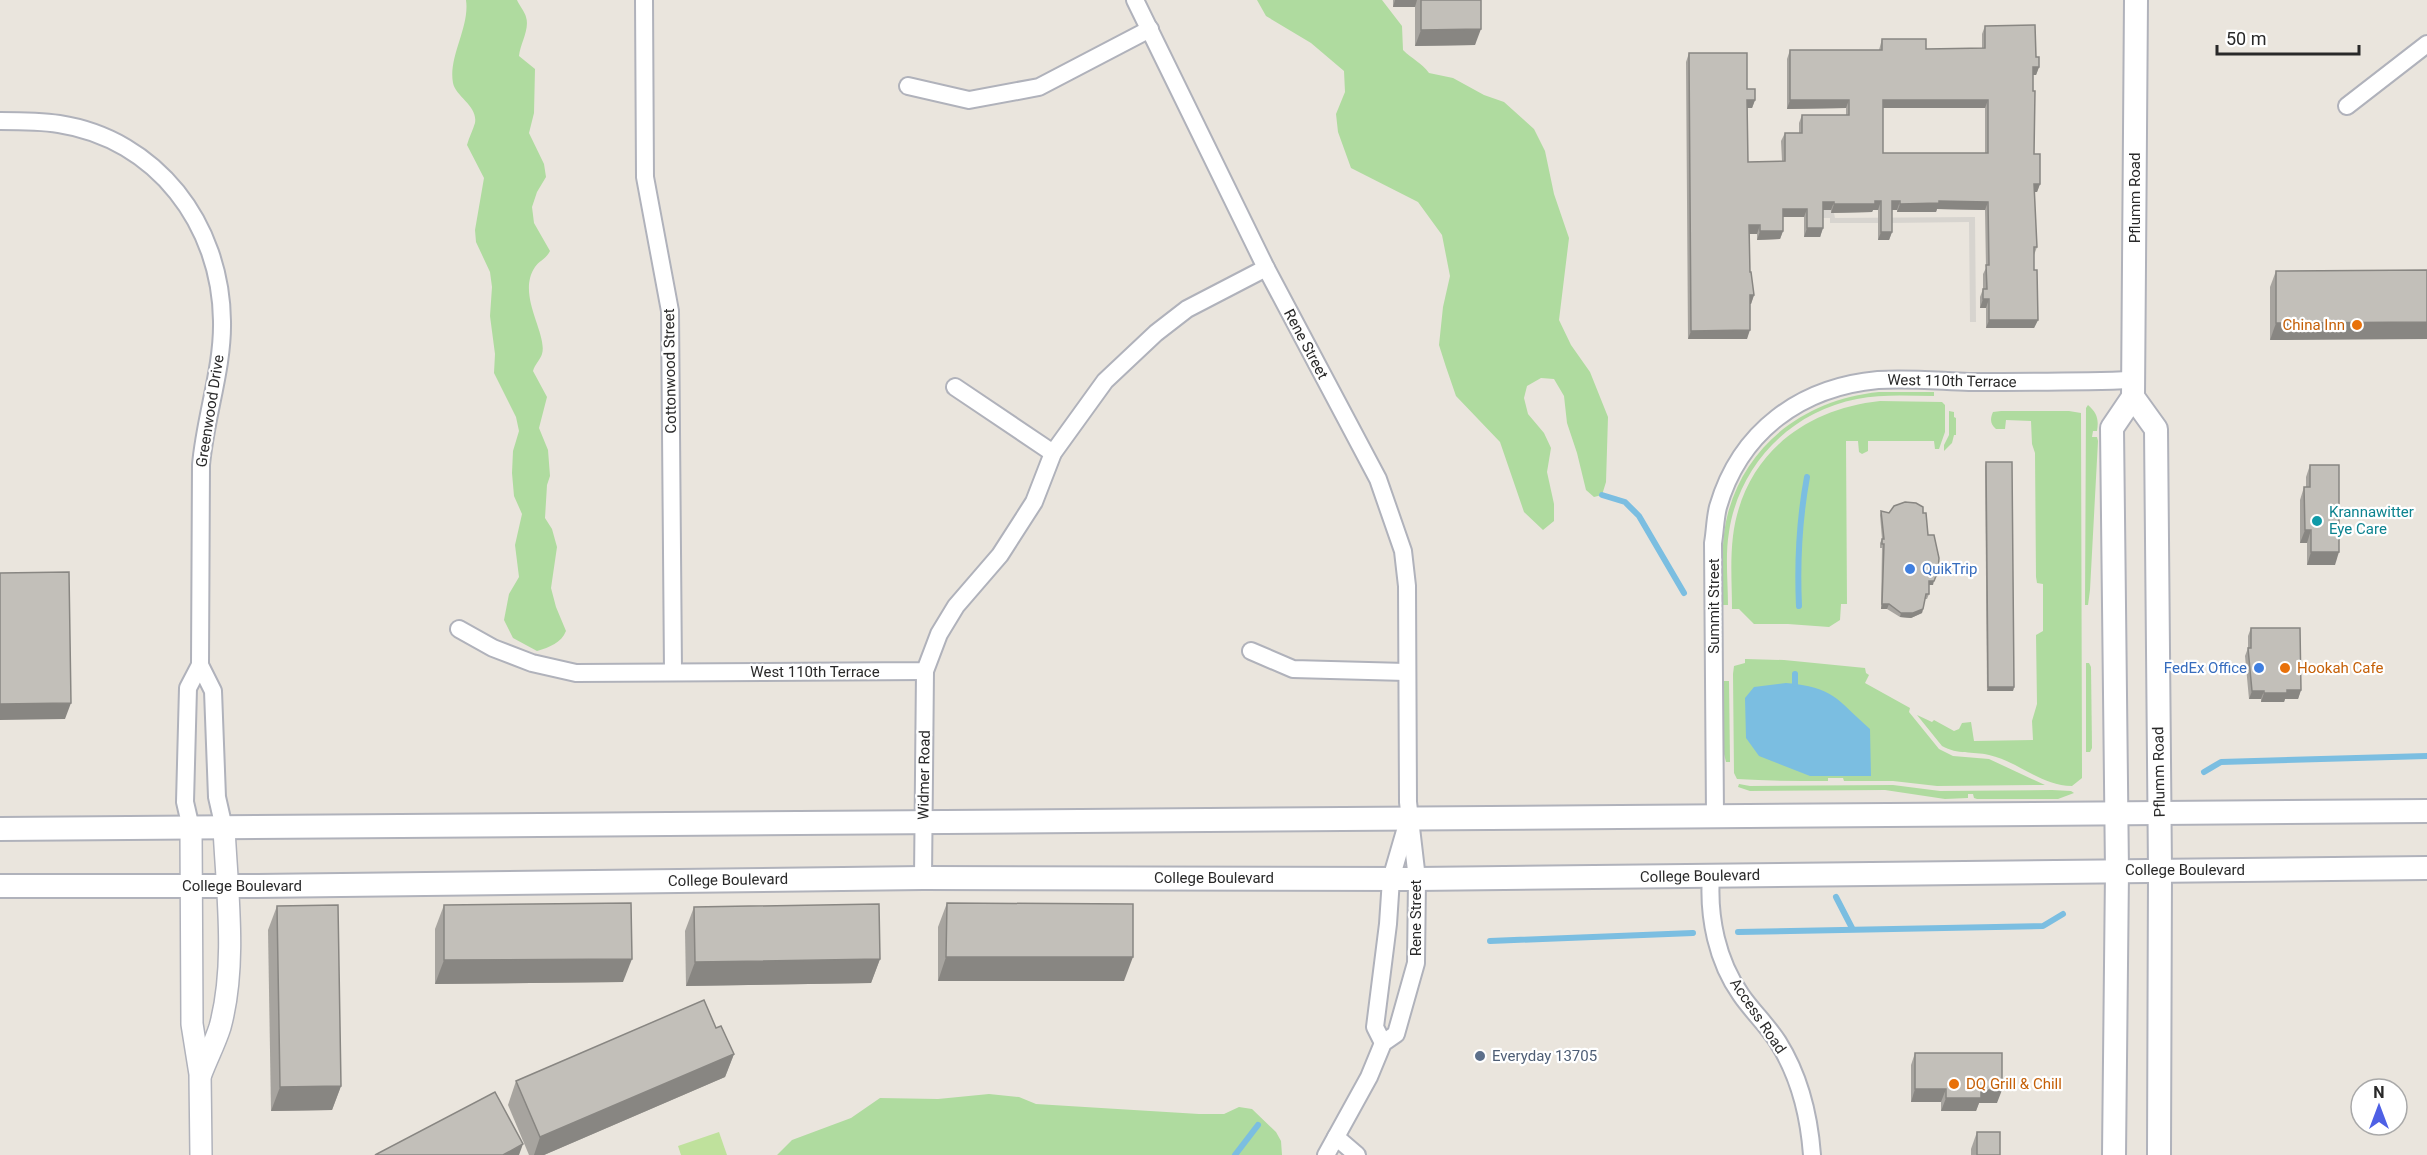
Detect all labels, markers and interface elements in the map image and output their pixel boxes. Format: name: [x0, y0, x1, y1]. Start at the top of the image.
scale bar: [2217, 18, 2360, 56]
text: 50 m: [2226, 28, 2266, 49]
street label: Pflumm Road: [2126, 153, 2144, 243]
street label: Rene Street: [1280, 306, 1332, 382]
street label: Cottonwood Street: [660, 308, 680, 434]
place label: China Inn: [2283, 316, 2345, 334]
marker: China Inn: [2350, 318, 2364, 332]
street label: Greenwood Drive: [192, 353, 228, 469]
street label: West 110th Terrace: [1887, 371, 2017, 391]
place label: Krannawitter Eye Care: [2329, 503, 2414, 538]
marker: Krannawitter Eye Care: [2310, 514, 2324, 528]
street label: Summit Street: [1705, 558, 1723, 654]
place label: QuikTrip: [1922, 560, 1977, 578]
marker: QuikTrip: [1903, 562, 1917, 576]
place label: FedEx Office: [2164, 659, 2247, 677]
place label: Hookah Cafe: [2297, 659, 2384, 677]
marker: FedEx Office: [2252, 661, 2266, 675]
marker: Hookah Cafe: [2278, 661, 2292, 675]
street label: West 110th Terrace: [750, 663, 880, 681]
street label: Pflumm Road: [2149, 726, 2169, 818]
street label: Widmer Road: [914, 730, 934, 820]
street label: College Boulevard: [2125, 861, 2245, 879]
street label: College Boulevard: [1640, 866, 1760, 886]
street label: College Boulevard: [1154, 869, 1274, 887]
street label: College Boulevard: [668, 870, 788, 890]
street label: College Boulevard: [182, 877, 302, 895]
street label: Rene Street: [1407, 880, 1425, 956]
street label: Access Road: [1726, 975, 1790, 1057]
place label: Everyday 13705: [1492, 1047, 1597, 1065]
marker: Everyday 13705: [1473, 1049, 1487, 1063]
place label: DQ Grill & Chill: [1966, 1075, 2062, 1093]
marker: DQ Grill & Chill: [1947, 1077, 1961, 1091]
north arrow: [2349, 1077, 2409, 1137]
text: N: [2373, 1083, 2385, 1102]

